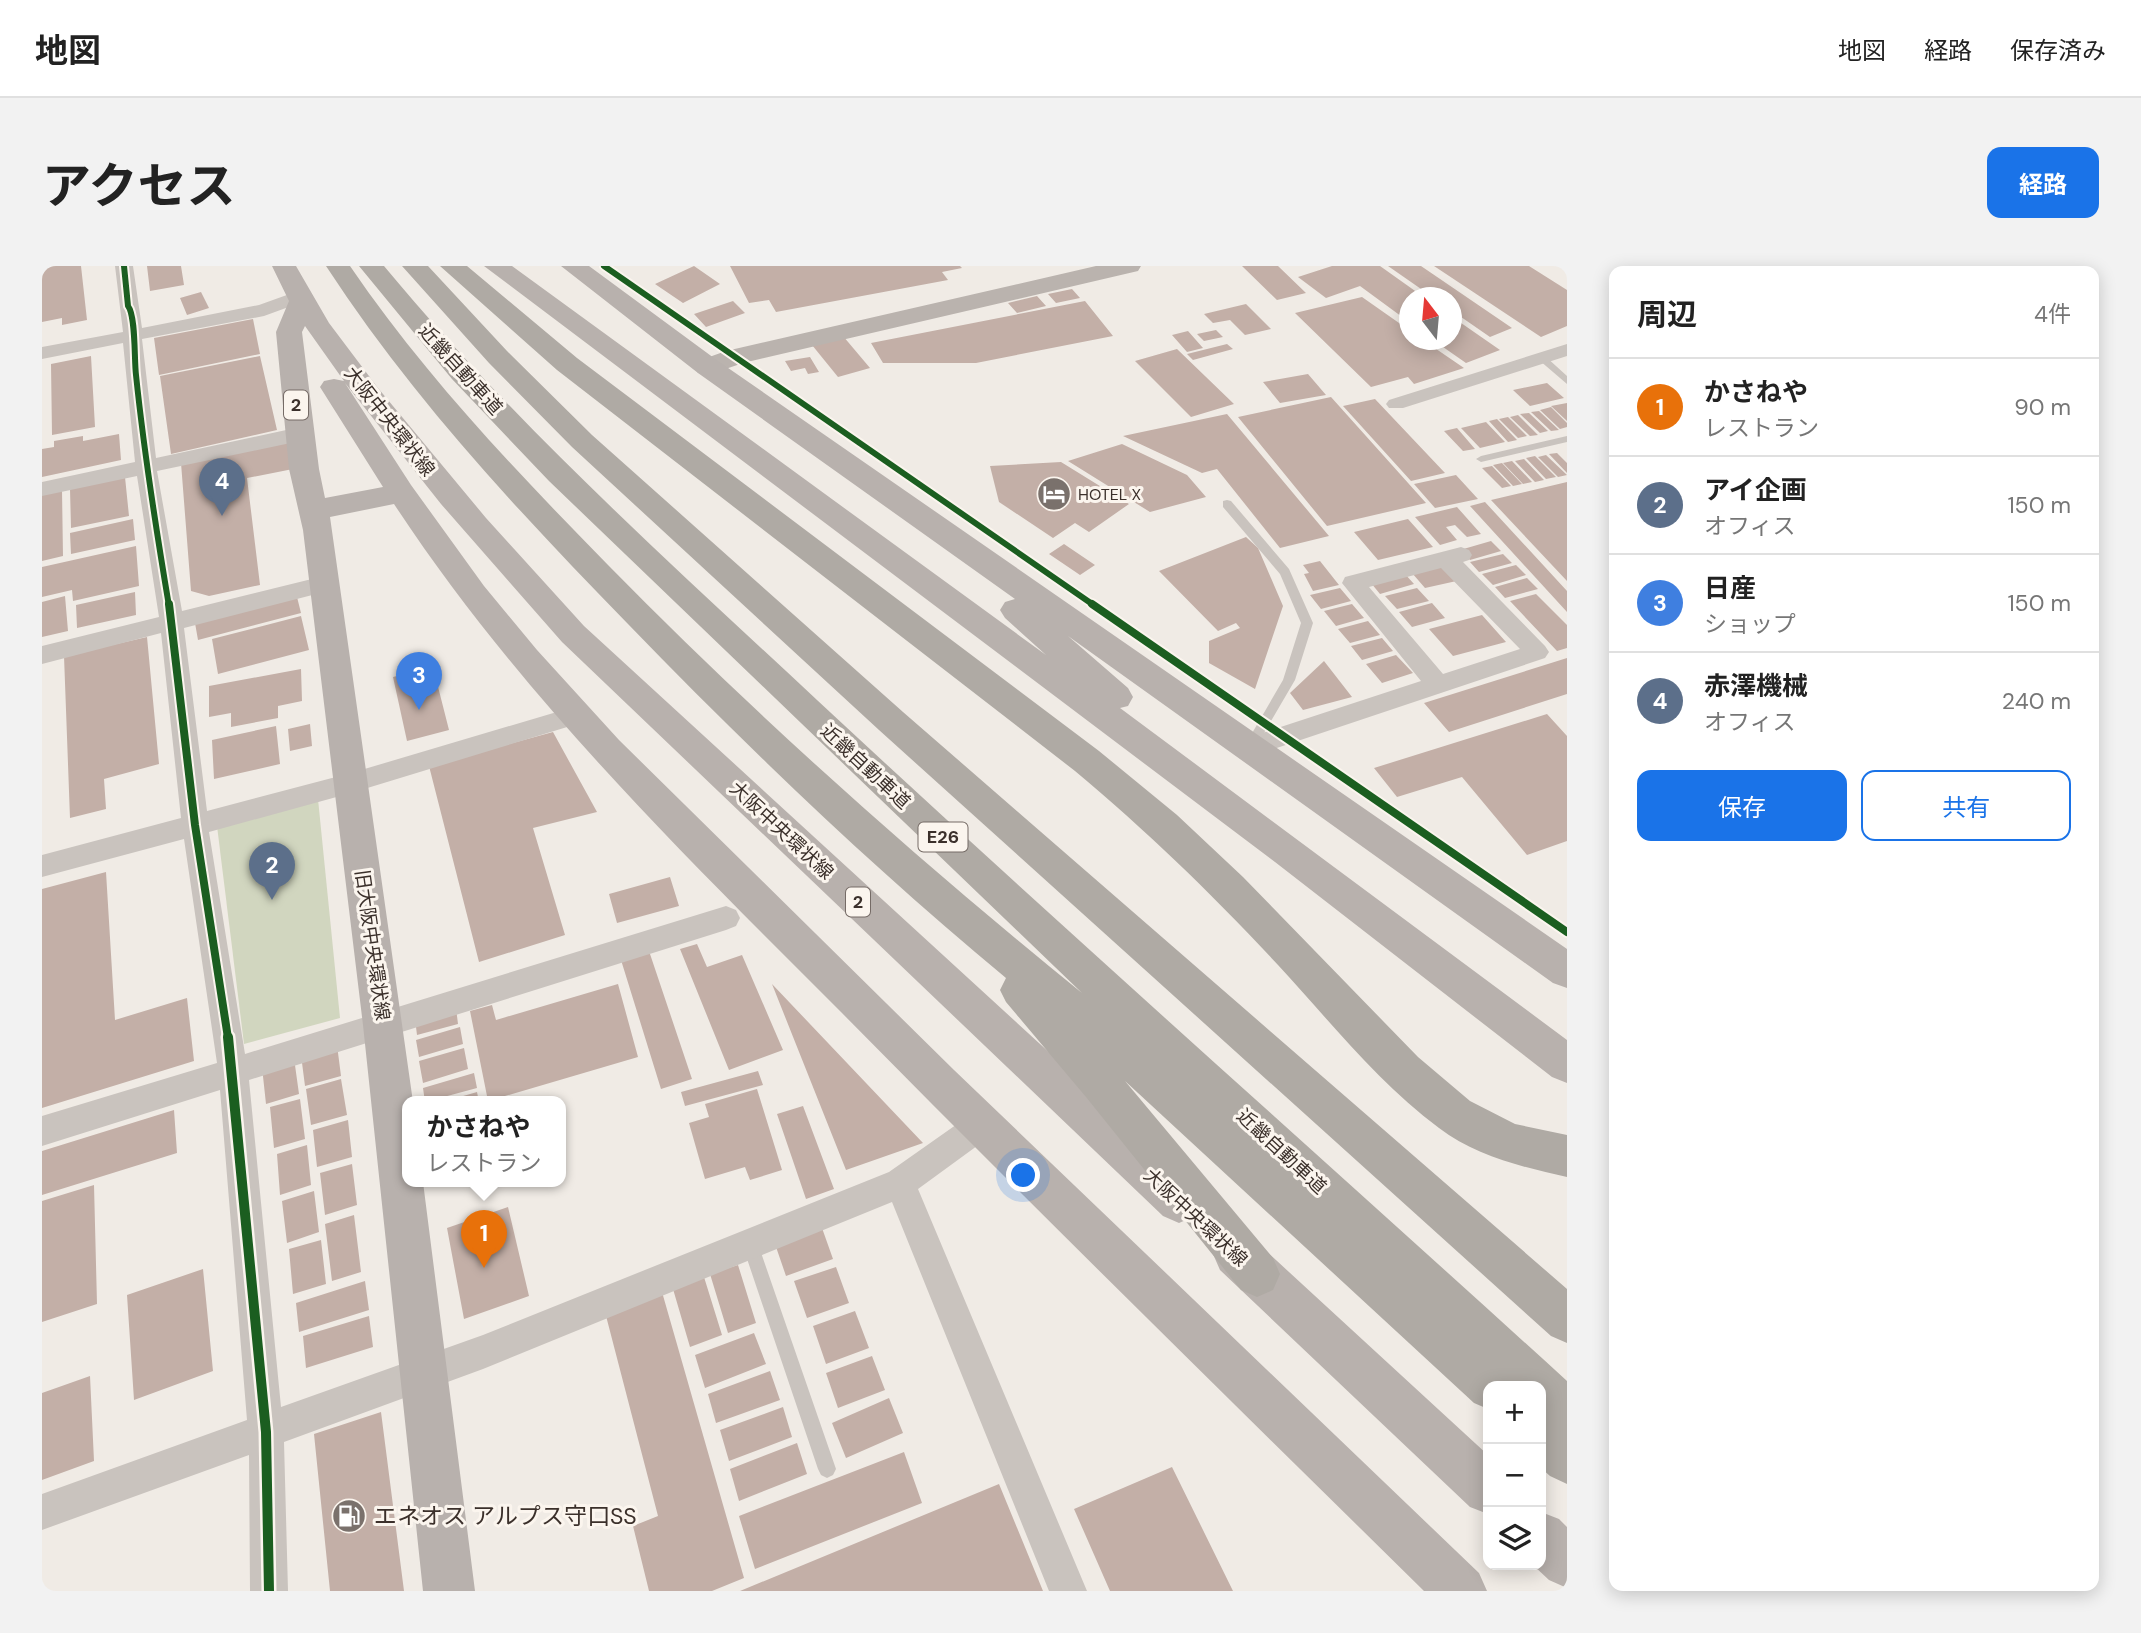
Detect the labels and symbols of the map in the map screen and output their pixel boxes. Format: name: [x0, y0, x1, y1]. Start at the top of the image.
north arrow: [1399, 287, 1462, 350]
street label: 近畿自動車道: [413, 319, 508, 420]
street label: 大阪中央環状線: [339, 361, 440, 481]
road number: 2: [284, 390, 308, 420]
pin: 4: [199, 458, 245, 516]
hotel icon: HOTEL X: [1035, 475, 1073, 513]
place label: HOTEL X: [1078, 484, 1141, 505]
pin: 3: [396, 652, 442, 710]
street label: 近畿自動車道: [815, 718, 916, 814]
street label: 大阪中央環状線: [724, 776, 839, 885]
road number: E26: [918, 822, 968, 852]
pin: 2: [249, 842, 295, 900]
street label: 旧大阪中央環状線: [350, 868, 395, 1022]
road number: 2: [846, 888, 870, 916]
street label: 近畿自動車道: [1231, 1103, 1332, 1199]
your location: [1006, 1158, 1040, 1192]
street label: 大阪中央環状線: [1138, 1163, 1253, 1272]
pin: 1: [461, 1210, 507, 1268]
fuel station icon: エネオス アルプス守口SS: [330, 1497, 368, 1535]
place label: エネオス アルプス守口SS: [374, 1501, 637, 1531]

